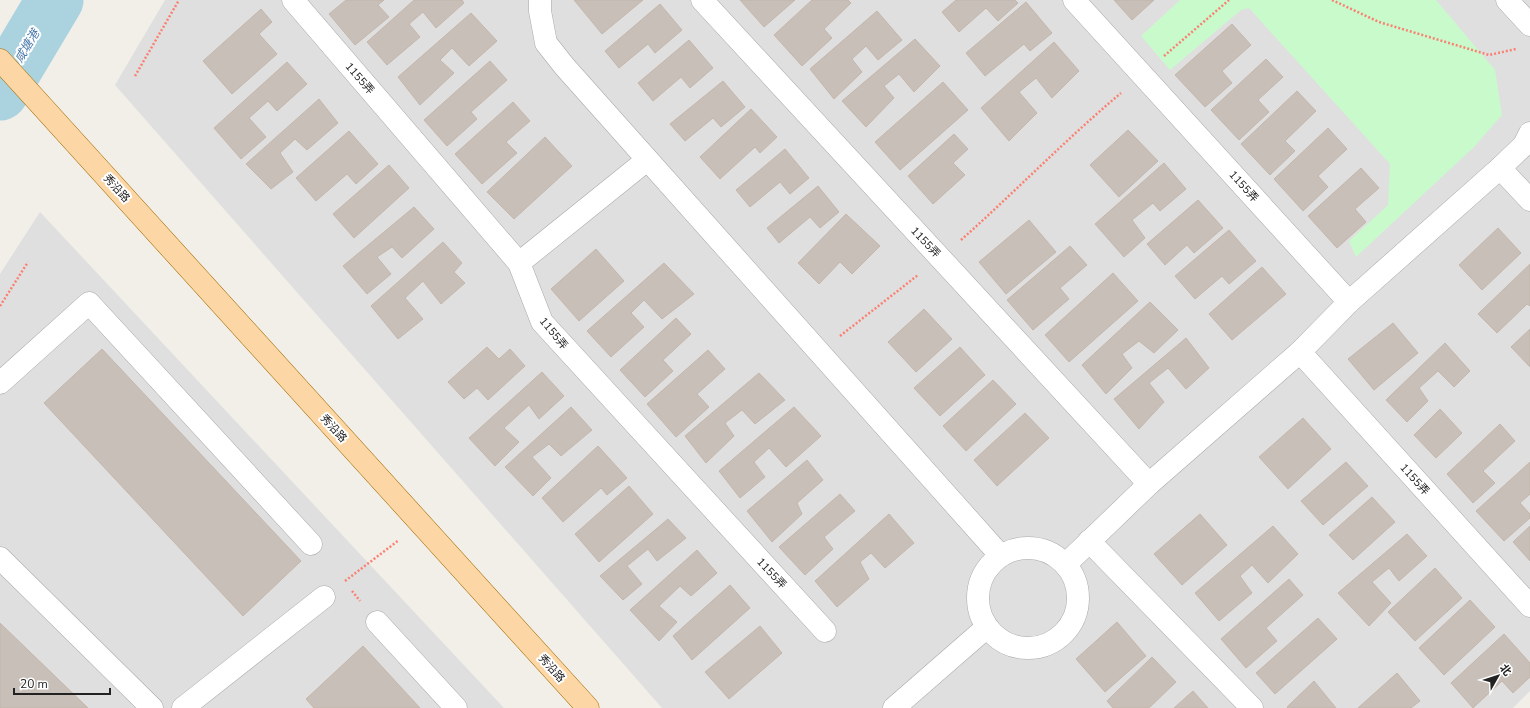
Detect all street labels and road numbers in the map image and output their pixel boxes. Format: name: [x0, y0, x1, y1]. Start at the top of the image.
street label: 1155弄: [342, 59, 378, 97]
street label: 1155弄: [1226, 167, 1262, 205]
street label: 秀沿路: [100, 171, 133, 206]
street label: 1155弄: [907, 224, 944, 261]
street label: 1155弄: [536, 314, 571, 353]
street label: 秀沿路: [317, 411, 350, 446]
street label: 1155弄: [1397, 460, 1433, 498]
street label: 1155弄: [753, 555, 790, 592]
street label: 秀沿路: [535, 651, 568, 686]

